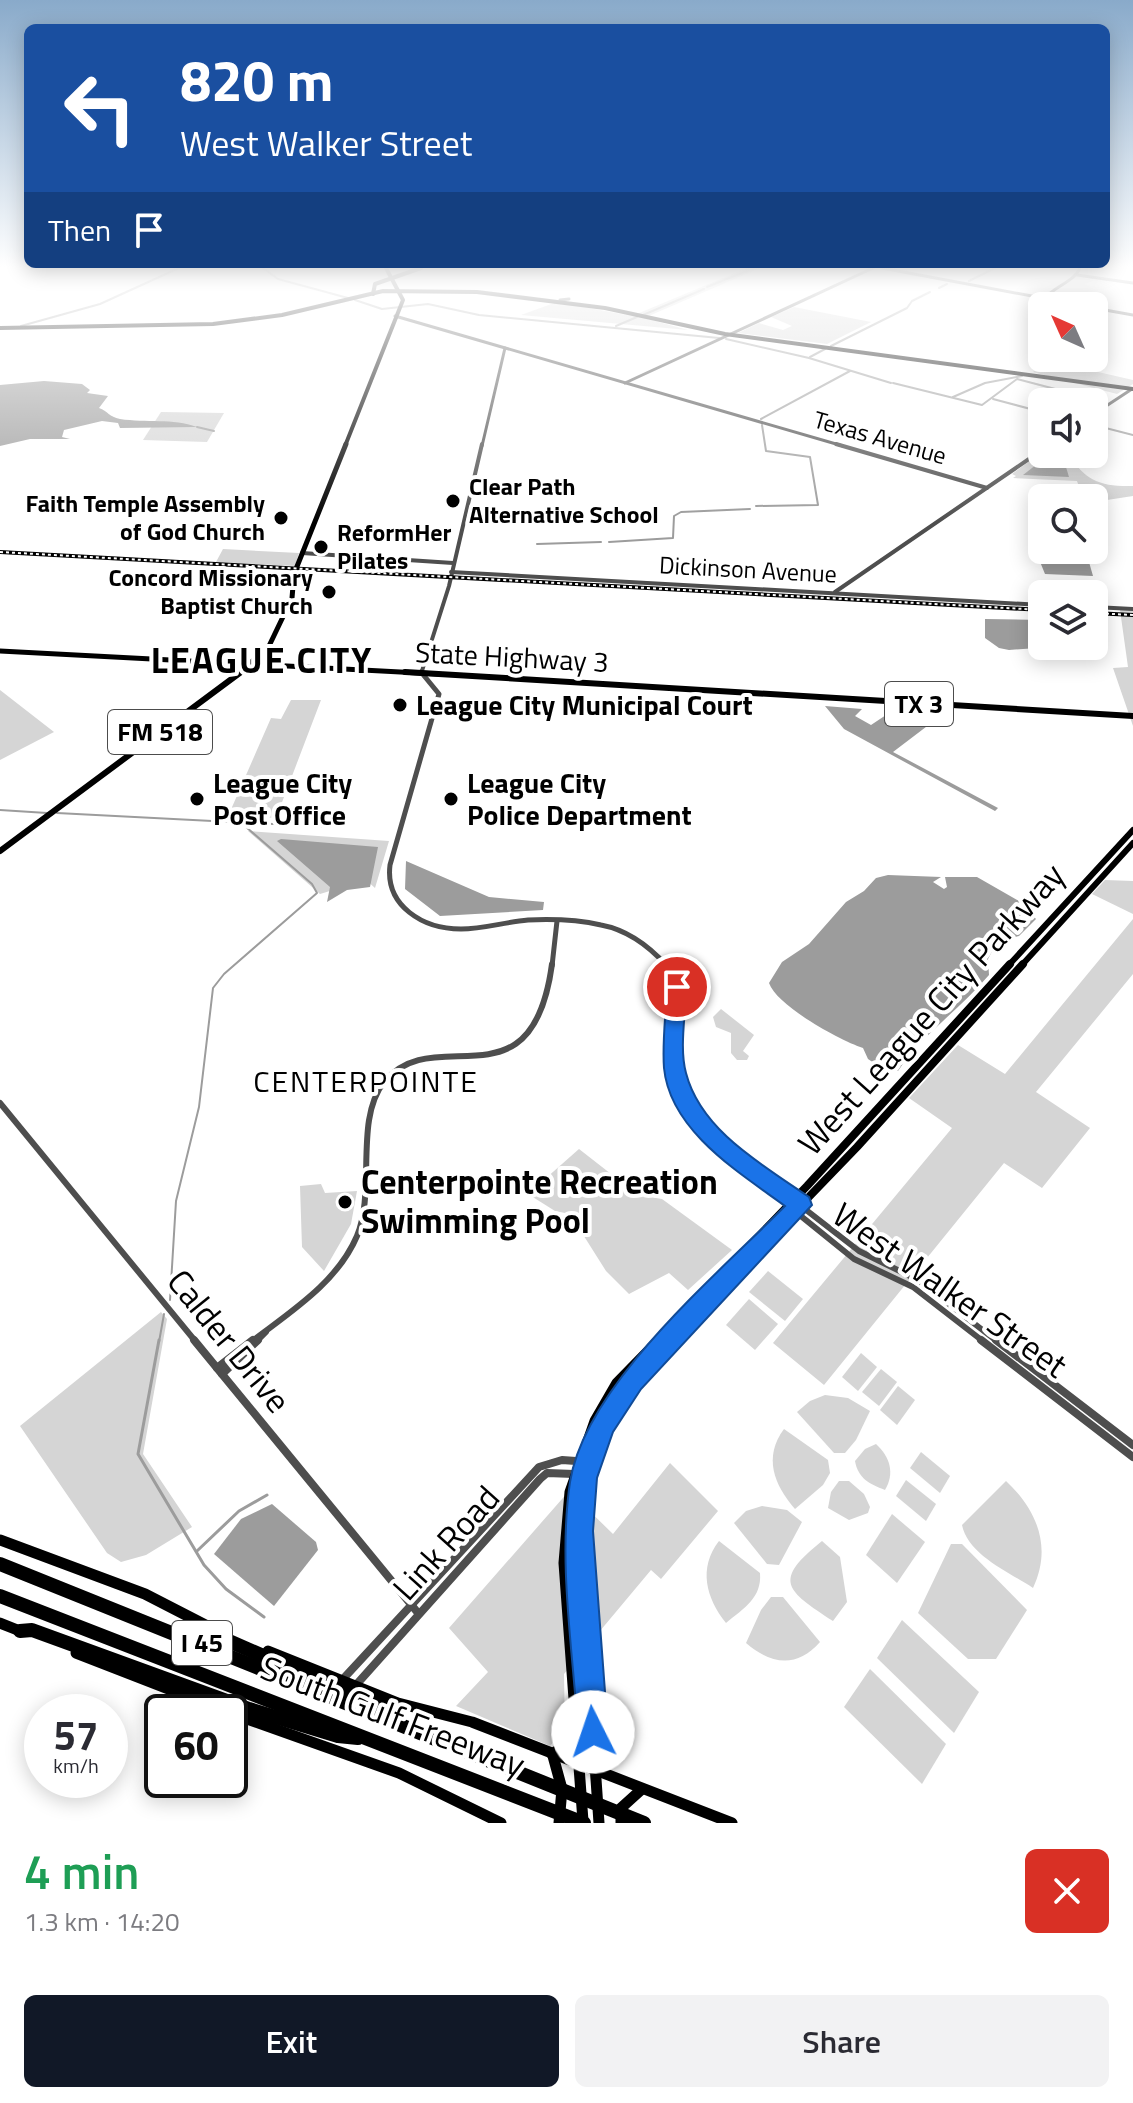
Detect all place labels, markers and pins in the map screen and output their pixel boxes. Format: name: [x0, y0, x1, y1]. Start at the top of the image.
place label: Clear Path Alternative School: [469, 468, 659, 532]
place label: Faith Temple Assembly of God Church: [26, 485, 265, 549]
marker: Clear Path Alternative School: [444, 492, 462, 510]
marker: Faith Temple Assembly of God Church: [272, 509, 290, 527]
place label: ReformHer Pilates: [337, 514, 452, 578]
marker: ReformHer Pilates: [312, 538, 330, 556]
place label: Concord Missionary Baptist Church: [108, 559, 313, 623]
marker: Concord Missionary Baptist Church: [320, 583, 338, 601]
place label: League City Municipal Court: [416, 683, 753, 726]
marker: League City Municipal Court: [391, 696, 409, 714]
place label: League City Post Office: [213, 761, 352, 836]
place label: League City Police Department: [467, 761, 692, 836]
marker: League City Post Office: [188, 790, 206, 808]
marker: League City Police Department: [442, 790, 460, 808]
pin: [643, 953, 711, 1021]
place label: Centerpointe Recreation Swimming Pool: [361, 1155, 718, 1246]
marker: Centerpointe Recreation Swimming Pool: [336, 1193, 354, 1211]

